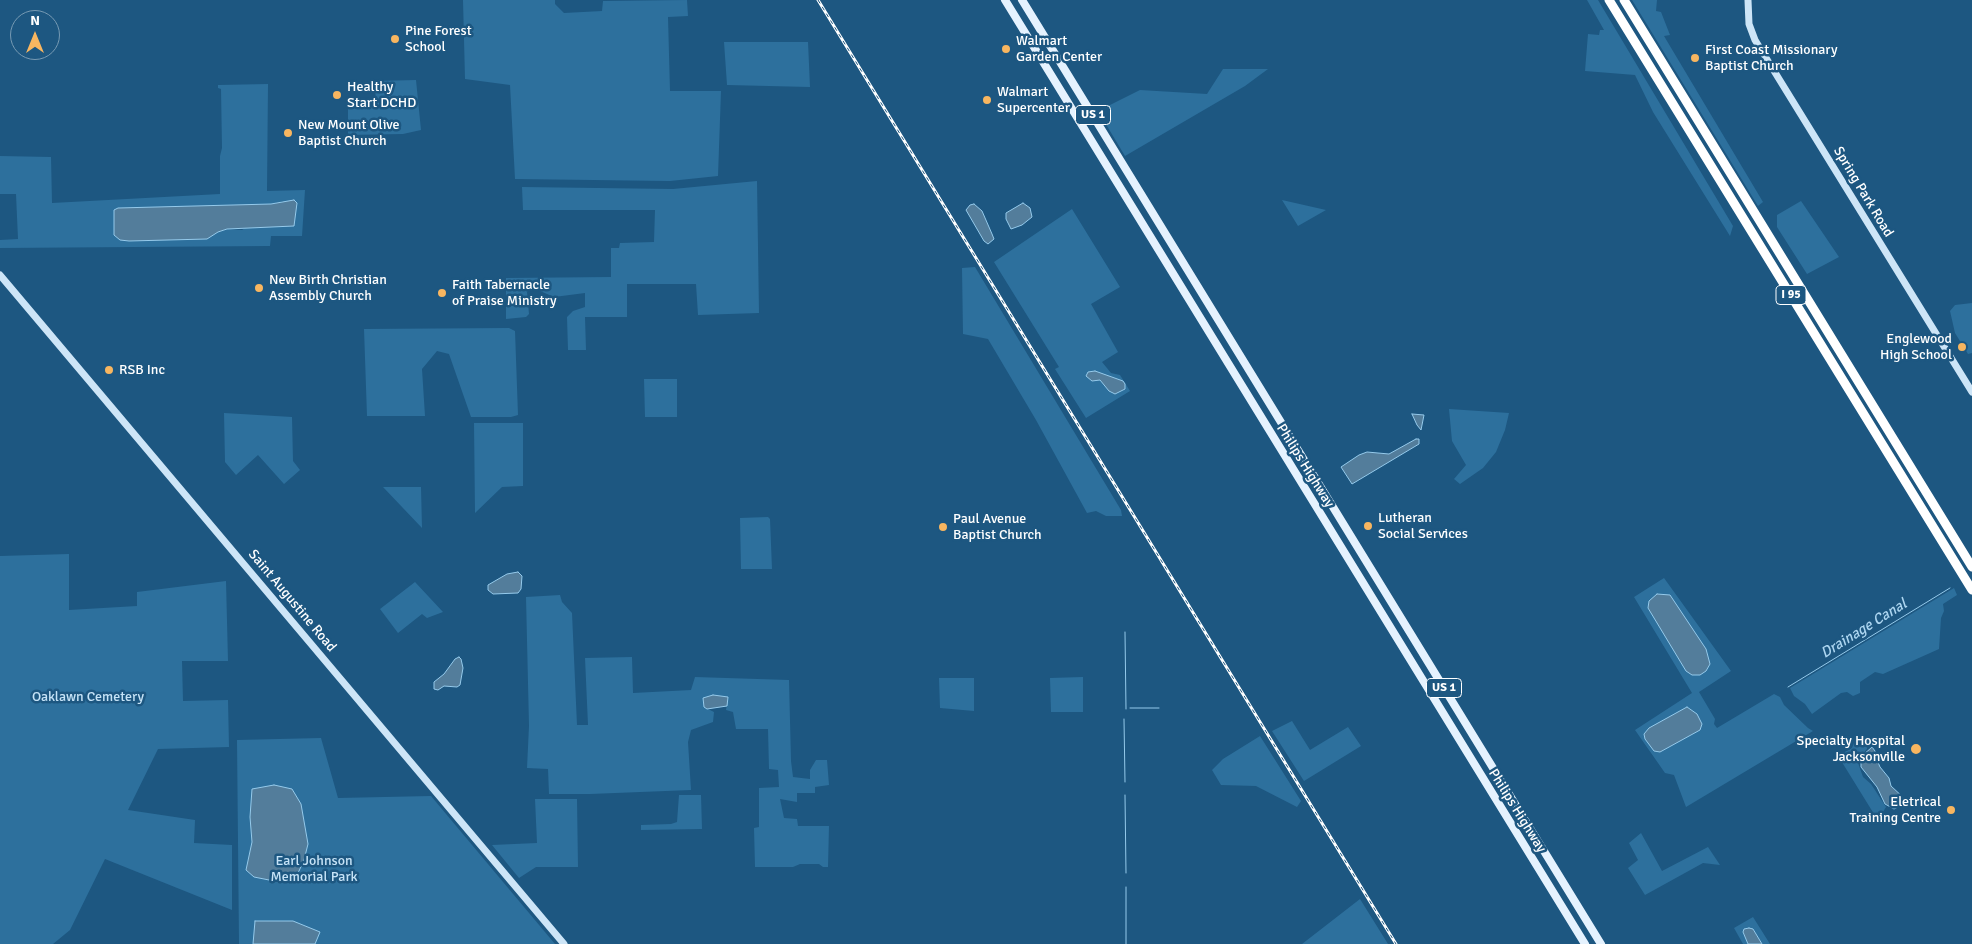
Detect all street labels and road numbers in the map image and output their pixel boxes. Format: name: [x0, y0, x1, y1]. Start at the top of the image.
road number: US 1: [1076, 106, 1110, 124]
street label: Spring Park Road: [1829, 144, 1897, 240]
road number: I 95: [1776, 286, 1806, 304]
street label: Philips Highway: [1273, 421, 1337, 511]
street label: Saint Augustine Road: [244, 547, 340, 655]
road number: US 1: [1426, 678, 1462, 698]
street label: Philips Highway: [1485, 766, 1549, 856]

